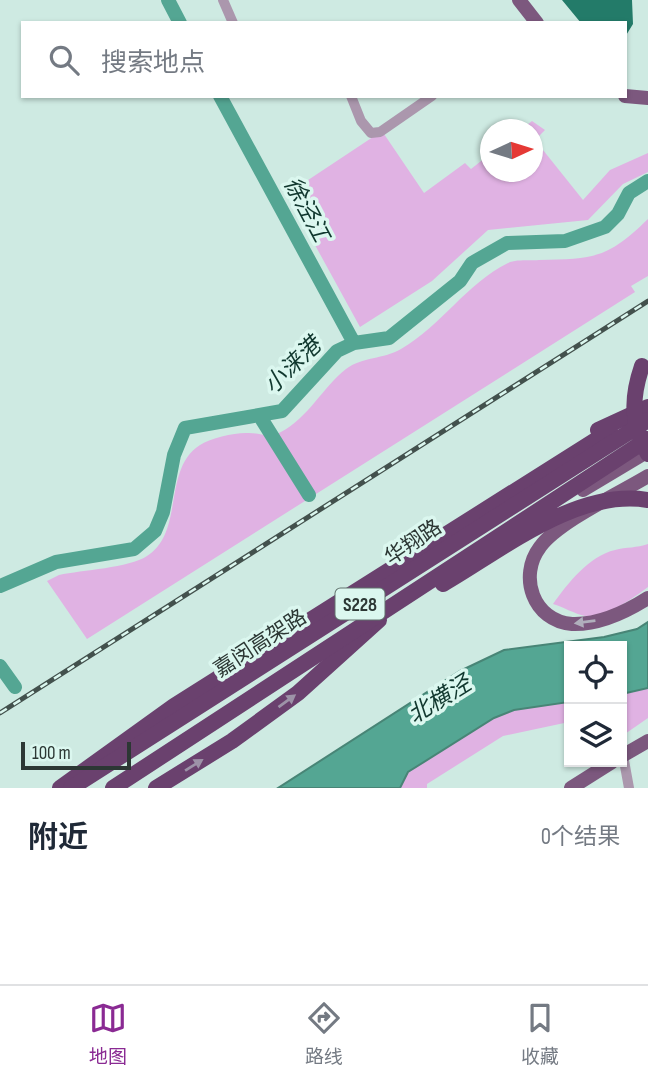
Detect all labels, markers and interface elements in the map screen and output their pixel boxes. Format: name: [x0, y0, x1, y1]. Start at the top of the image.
search box: [21, 21, 627, 98]
icon: search: [45, 41, 83, 79]
text: 搜索地点: [101, 48, 205, 79]
north arrow: [480, 119, 543, 182]
water label: 徐泾江: [278, 172, 336, 249]
water label: 小涞港: [258, 330, 329, 400]
street label: 华翔路: [380, 514, 446, 570]
road number: S228: [336, 589, 384, 620]
street label: 嘉闵高架路: [209, 604, 311, 682]
one-way arrow: [574, 617, 596, 628]
map controls: [564, 641, 627, 767]
button: locate: [564, 641, 627, 704]
water label: 北横泾: [403, 669, 478, 730]
one-way arrow: [278, 694, 296, 708]
button: layers: [564, 704, 627, 767]
scale bar: [21, 739, 131, 771]
text: 100 m: [32, 742, 71, 765]
one-way arrow: [184, 758, 204, 771]
text: 附近: [28, 820, 88, 856]
text: 0个结果: [541, 823, 620, 851]
tab: 地图: [89, 999, 127, 1069]
tab: 路线: [305, 999, 343, 1069]
tab: 收藏: [521, 999, 559, 1069]

